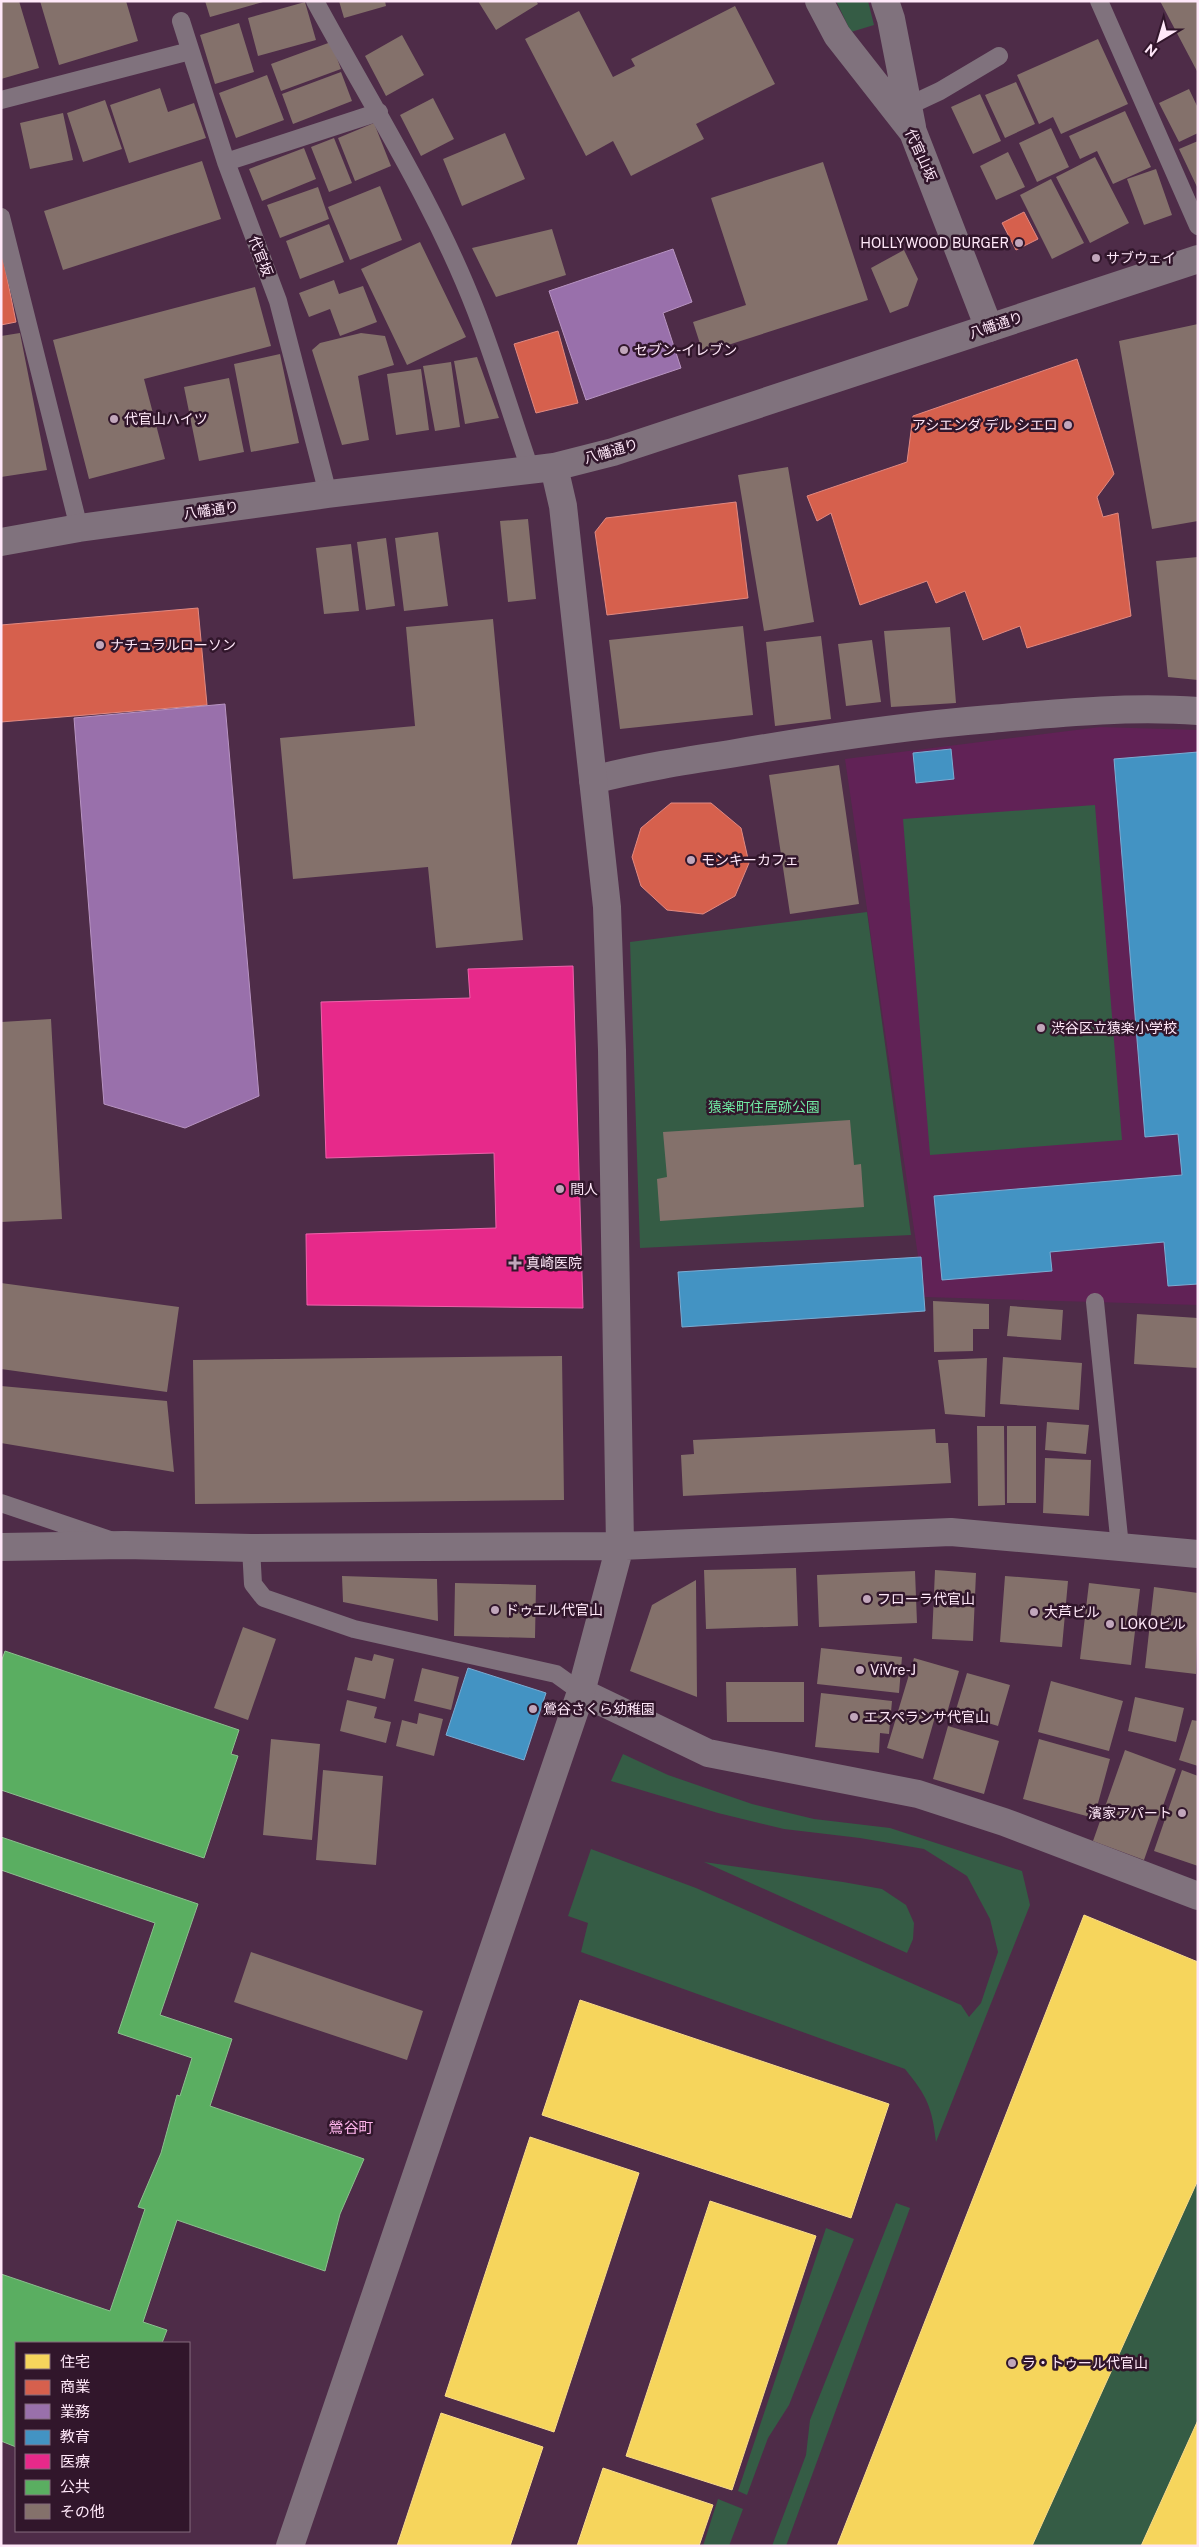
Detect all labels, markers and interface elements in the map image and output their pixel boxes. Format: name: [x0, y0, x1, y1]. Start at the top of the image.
north arrow: [1134, 15, 1184, 65]
text: N: [1142, 41, 1160, 60]
street label: 代官山坂: [902, 126, 940, 184]
street label: 代官坂: [246, 234, 276, 278]
place label: HOLLYWOOD BURGER: [860, 235, 1009, 251]
marker: HOLLYWOOD BURGER: [1013, 237, 1025, 249]
place label: サブウェイ: [1106, 250, 1176, 266]
marker: サブウェイ: [1090, 252, 1102, 264]
street label: 八幡通り: [967, 309, 1025, 341]
place label: セブン-イレブン: [634, 342, 737, 358]
marker: セブン-イレブン: [618, 344, 630, 356]
place label: 代官山ハイツ: [124, 411, 208, 427]
marker: 代官山ハイツ: [108, 413, 120, 425]
place label: アシエンダ デル シエロ: [912, 417, 1058, 433]
marker: アシエンダ デル シエロ: [1062, 419, 1074, 431]
street label: 八幡通り: [582, 436, 640, 466]
street label: 八幡通り: [182, 498, 240, 522]
place label: ナチュラルローソン: [110, 637, 236, 653]
marker: ナチュラルローソン: [94, 639, 106, 651]
place label: モンキーカフェ: [701, 852, 799, 868]
marker: モンキーカフェ: [685, 854, 697, 866]
place label: 渋谷区立猿楽小学校: [1051, 1020, 1177, 1036]
marker: 渋谷区立猿楽小学校: [1035, 1022, 1047, 1034]
park label: 猿楽町住居跡公園: [708, 1099, 820, 1115]
place label: 間人: [570, 1181, 598, 1197]
marker: 間人: [554, 1183, 566, 1195]
place label: 真崎医院: [526, 1255, 582, 1271]
marker: 真崎医院: [508, 1256, 522, 1270]
place label: フローラ代官山: [877, 1591, 975, 1607]
marker: フローラ代官山: [861, 1593, 873, 1605]
place label: ドゥエル代官山: [505, 1602, 603, 1618]
marker: ドゥエル代官山: [489, 1604, 501, 1616]
place label: 大芦ビル: [1044, 1604, 1100, 1620]
marker: 大芦ビル: [1028, 1606, 1040, 1618]
place label: LOKOビル: [1120, 1616, 1186, 1632]
marker: LOKOビル: [1104, 1618, 1116, 1630]
place label: ViVre-J: [870, 1662, 916, 1678]
marker: ViVre-J: [854, 1664, 866, 1676]
place label: 鶯谷さくら幼稚園: [543, 1701, 655, 1717]
marker: 鶯谷さくら幼稚園: [527, 1703, 539, 1715]
place label: エスペランサ代官山: [864, 1709, 989, 1725]
marker: エスペランサ代官山: [848, 1711, 860, 1723]
place label: 濱家アパート: [1088, 1805, 1172, 1821]
marker: 濱家アパート: [1176, 1807, 1188, 1819]
district label: 鶯谷町: [328, 2119, 374, 2136]
legend: [15, 2342, 190, 2532]
text: 住宅: [60, 2353, 90, 2370]
place label: ラ・トゥール代官山: [1022, 2355, 1148, 2371]
marker: ラ・トゥール代官山: [1006, 2357, 1018, 2369]
text: 商業: [60, 2378, 90, 2395]
text: 業務: [60, 2403, 90, 2420]
text: 教育: [60, 2428, 90, 2445]
text: 医療: [60, 2453, 90, 2470]
text: 公共: [60, 2478, 90, 2495]
text: その他: [60, 2503, 105, 2520]

